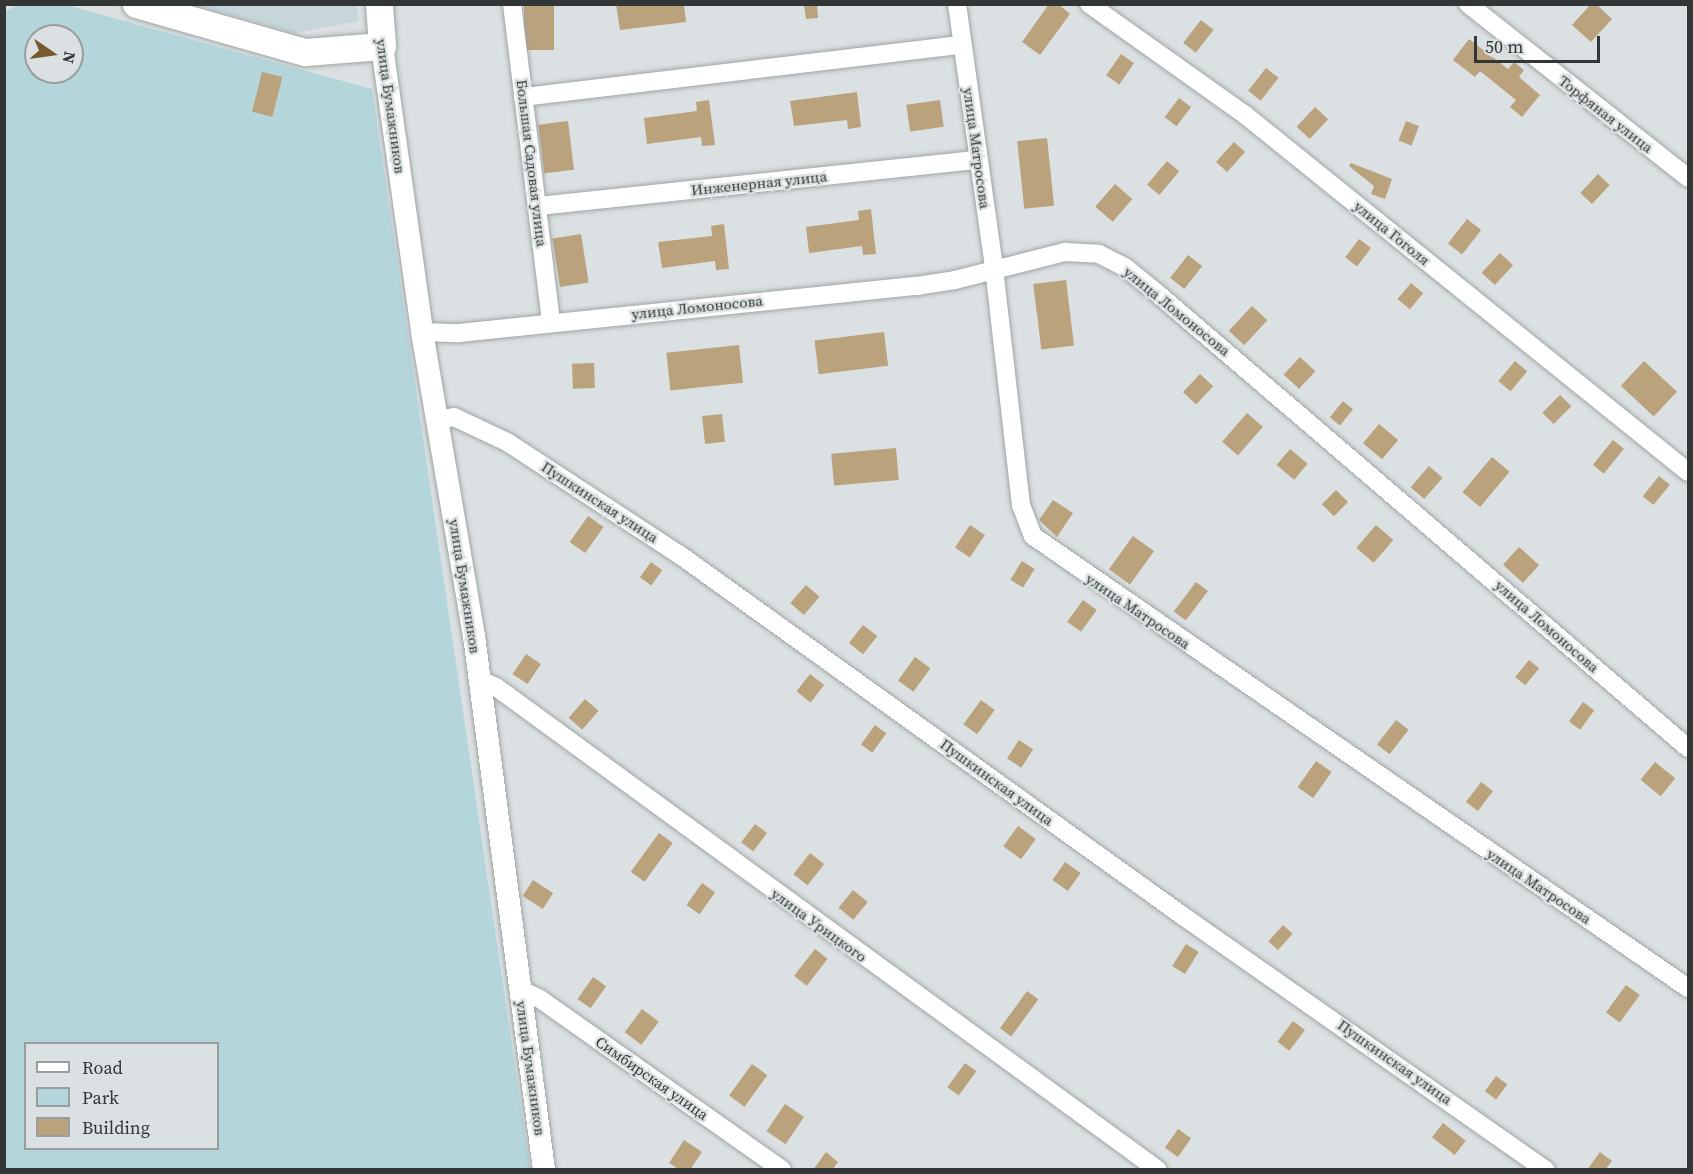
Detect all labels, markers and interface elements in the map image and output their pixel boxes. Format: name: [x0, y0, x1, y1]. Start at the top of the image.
north arrow: [24, 24, 84, 84]
scale bar: [1477, 24, 1603, 62]
text: 50 m: [1485, 34, 1523, 59]
street label: улица Бумажников: [373, 38, 409, 174]
text: N: [58, 49, 82, 66]
street label: Торфяная улица: [1555, 72, 1657, 156]
street label: Большая Садовая улица: [513, 78, 551, 248]
street label: улица Матросова: [960, 86, 994, 210]
street label: Инженерная улица: [690, 167, 828, 199]
street label: улица Гоголя: [1350, 197, 1434, 269]
street label: улица Ломоносова: [1120, 263, 1234, 359]
street label: улица Ломоносова: [631, 291, 763, 323]
street label: Пушкинская улица: [538, 457, 662, 547]
street label: улица Бумажников: [445, 518, 485, 654]
street label: улица Матросова: [1082, 569, 1194, 653]
street label: улица Ломоносова: [1491, 576, 1603, 676]
street label: Пушкинская улица: [937, 735, 1057, 829]
street label: улица Матросова: [1483, 844, 1595, 928]
street label: улица Урицкого: [768, 884, 870, 966]
street label: улица Бумажников: [513, 1000, 549, 1136]
street label: Пушкинская улица: [1334, 1016, 1456, 1108]
street label: Симбирская улица: [592, 1032, 712, 1124]
legend: [24, 1042, 219, 1150]
text: Road: [82, 1055, 123, 1080]
text: Park: [82, 1085, 119, 1110]
text: Building: [82, 1115, 150, 1140]

